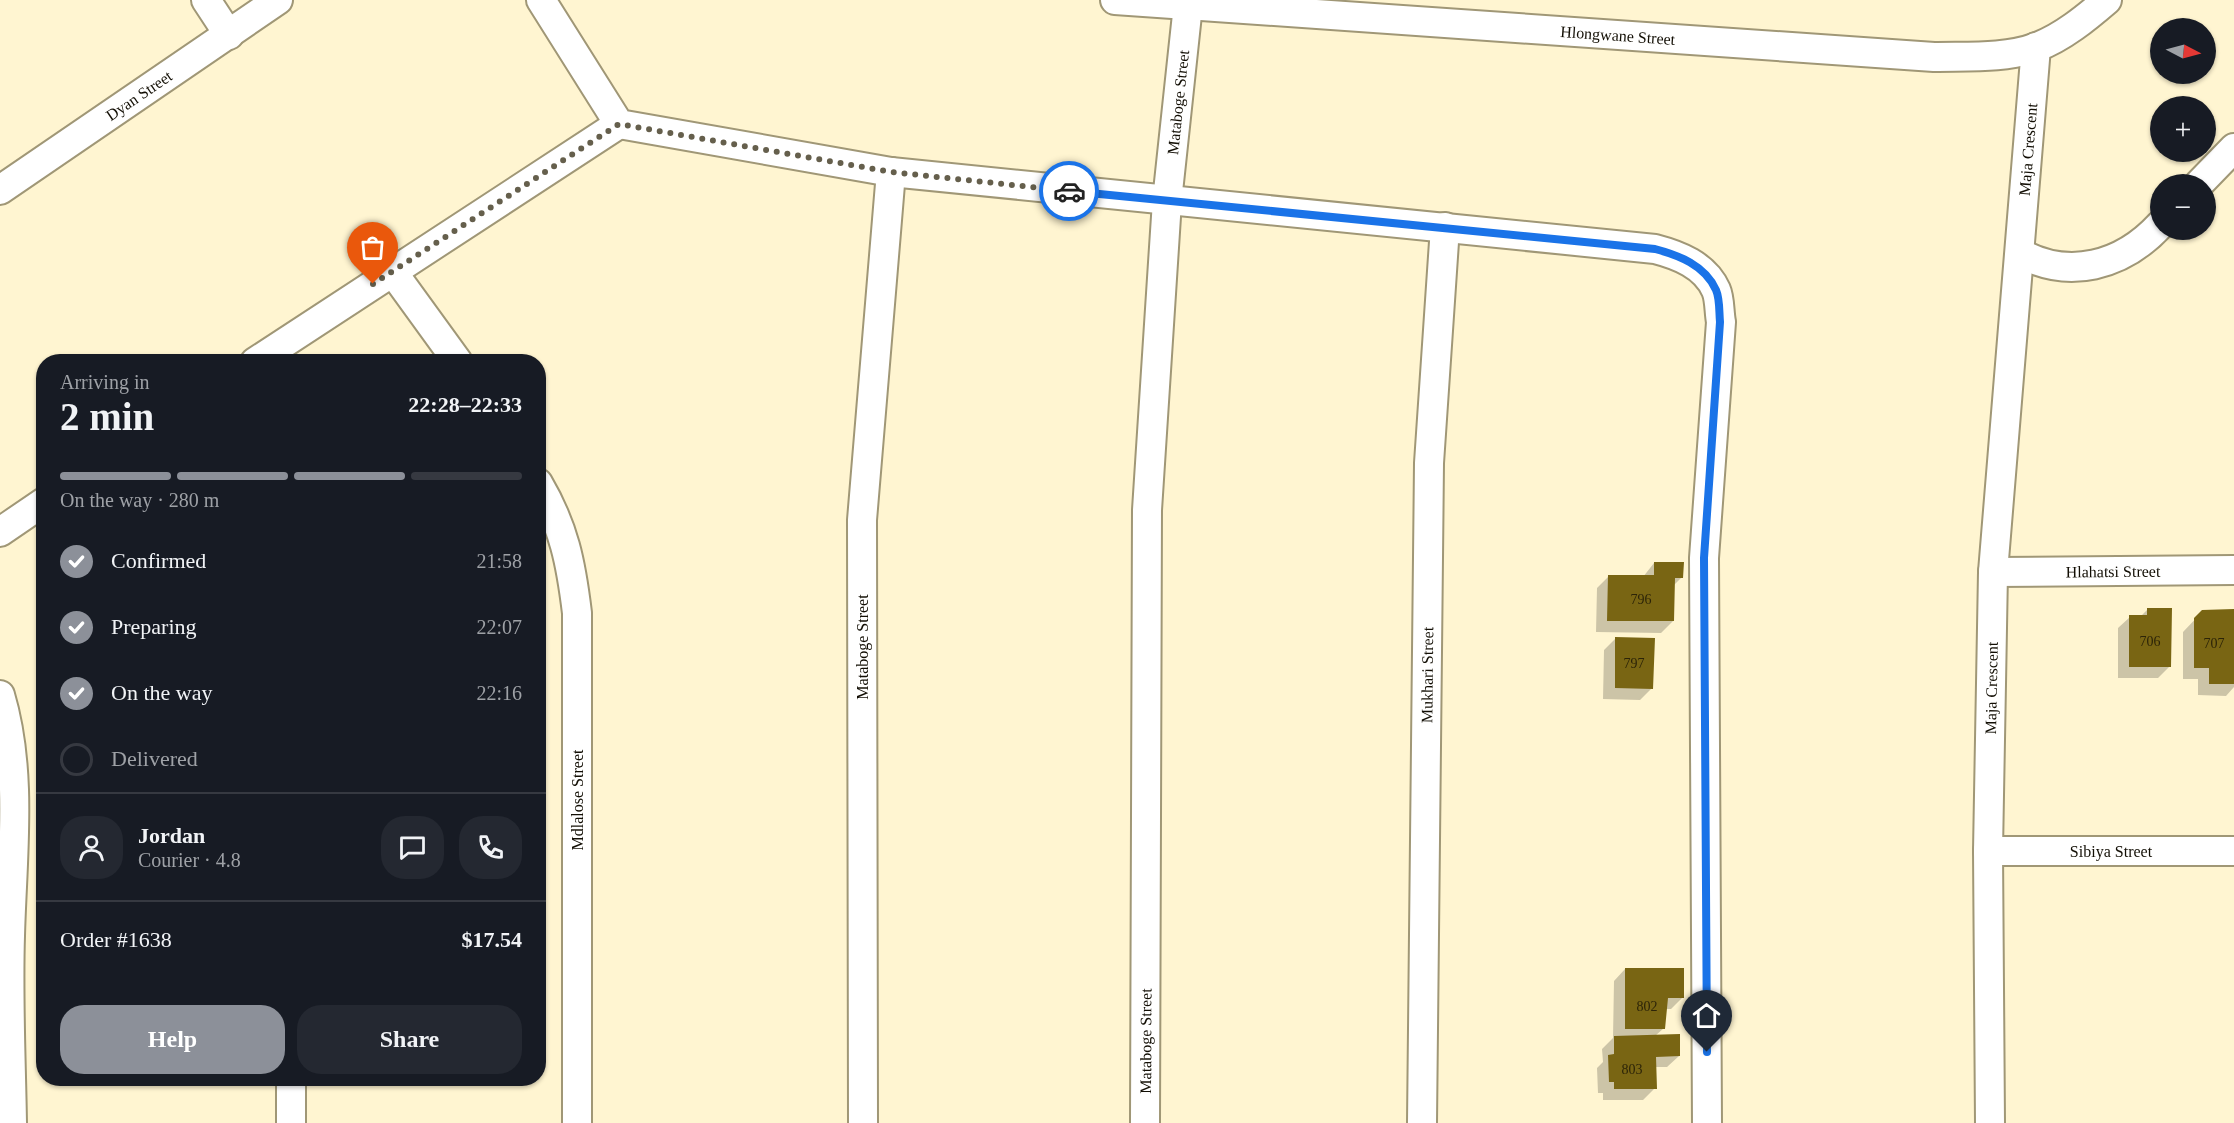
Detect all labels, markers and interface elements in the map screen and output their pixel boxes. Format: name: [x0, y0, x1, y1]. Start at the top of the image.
north arrow: [2150, 18, 2216, 84]
map controls: [2150, 18, 2216, 240]
street label: Hlongwane Street: [1560, 23, 1676, 48]
street label: Mataboge Street: [1164, 48, 1192, 156]
street label: Dyan Street: [103, 67, 176, 124]
button: +: [2150, 96, 2216, 162]
street label: Maja Crescent: [2016, 102, 2040, 197]
courier: [1039, 161, 1099, 221]
button: −: [2150, 174, 2216, 240]
icon: car: [1053, 175, 1086, 208]
pin: [347, 222, 398, 284]
icon: bag: [356, 231, 389, 264]
text: Arriving in: [60, 371, 149, 393]
text: 22:28–22:33: [408, 392, 522, 417]
text: 2 min: [60, 395, 154, 438]
text: On the way · 280 m: [60, 489, 219, 511]
icon: check: [60, 545, 93, 578]
text: Confirmed: [111, 548, 206, 573]
text: 21:58: [476, 550, 522, 572]
street label: Hlahatsi Street: [2066, 563, 2161, 580]
house number: 796: [1631, 592, 1652, 607]
street label: Mataboge Street: [854, 594, 872, 700]
icon: check: [60, 611, 93, 644]
text: Preparing: [111, 614, 197, 639]
text: 22:07: [476, 616, 522, 638]
street label: Mukhari Street: [1418, 626, 1436, 723]
house number: 706: [2140, 634, 2161, 649]
house number: 707: [2204, 636, 2225, 651]
street label: Maja Crescent: [1982, 641, 2001, 735]
house number: 797: [1624, 656, 1645, 671]
icon: check: [60, 677, 93, 710]
text: On the way: [111, 680, 212, 705]
text: 22:16: [476, 682, 522, 704]
text: Delivered: [111, 746, 198, 771]
street label: Mdlalose Street: [569, 749, 586, 850]
button: person: [60, 816, 123, 879]
button: chat: [381, 816, 444, 879]
button: phone: [459, 816, 522, 879]
text: Jordan: [138, 823, 205, 848]
street label: Sibiya Street: [2070, 843, 2153, 861]
text: Courier · 4.8: [138, 849, 241, 871]
text: Order #1638: [60, 927, 172, 952]
text: $17.54: [462, 927, 522, 952]
street label: Mataboge Street: [1137, 988, 1155, 1094]
pin: [1681, 990, 1732, 1052]
house number: 802: [1637, 999, 1658, 1014]
icon: home: [1690, 999, 1723, 1032]
button: Help: [60, 1005, 285, 1074]
button: Share: [297, 1005, 522, 1074]
house number: 803: [1622, 1062, 1643, 1077]

